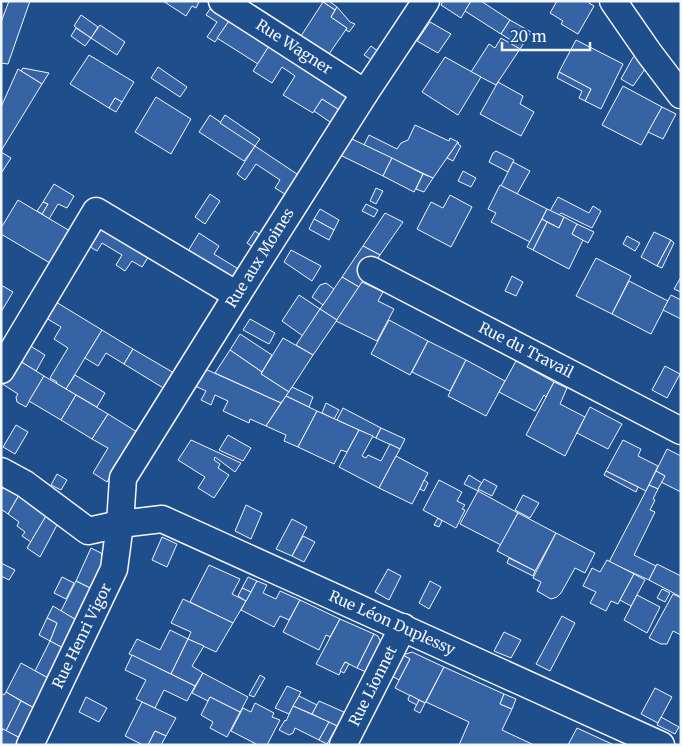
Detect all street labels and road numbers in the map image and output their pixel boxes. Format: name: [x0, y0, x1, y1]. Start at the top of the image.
street label: Rue Wagner: [253, 15, 336, 78]
street label: Rue aux Moines: [221, 204, 298, 311]
street label: Rue du Travail: [476, 318, 577, 382]
street label: Rue Henri Vigor: [48, 580, 115, 691]
street label: Rue Léon Duplessy: [326, 586, 459, 659]
street label: Rue Lionnet: [344, 642, 401, 729]

